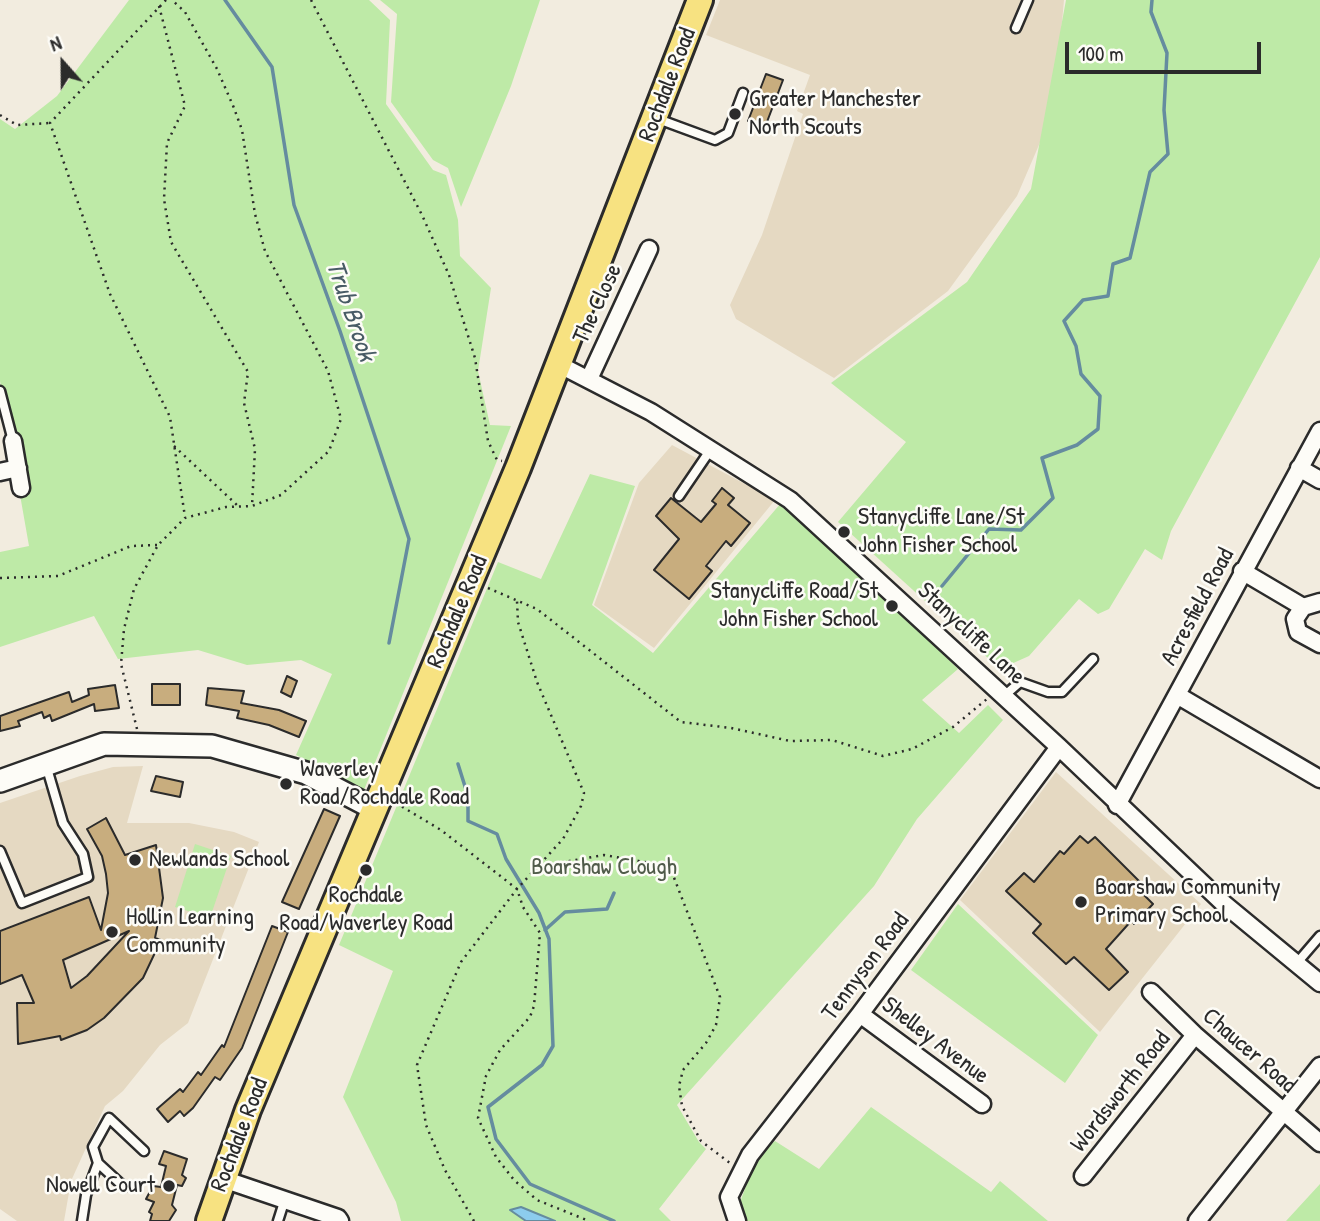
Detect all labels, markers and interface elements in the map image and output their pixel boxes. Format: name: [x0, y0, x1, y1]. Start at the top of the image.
street label: Rochdale Road: [633, 24, 703, 146]
north arrow: [28, 28, 98, 98]
scale bar: [1068, 28, 1264, 72]
text: N: [46, 29, 65, 57]
text: 100 m: [1078, 39, 1124, 68]
place label: Greater Manchester North Scouts: [749, 86, 921, 142]
marker: Greater Manchester North Scouts: [727, 106, 743, 122]
water label: Trub Brook: [318, 257, 382, 365]
street label: The Close: [567, 260, 629, 348]
place label: Stanycliffe Lane/St John Fisher School: [858, 504, 1025, 560]
marker: Stanycliffe Lane/St John Fisher School: [836, 524, 852, 540]
street label: Acresfield Road: [1155, 543, 1241, 671]
street label: Rochdale Road: [421, 551, 495, 673]
street label: Stanycliffe Lane: [911, 577, 1031, 691]
place label: Stanycliffe Road/St John Fisher School: [711, 578, 878, 634]
marker: Stanycliffe Road/St John Fisher School: [884, 598, 900, 614]
place label: Waverley Road/Rochdale Road: [300, 756, 469, 812]
marker: Waverley Road/Rochdale Road: [278, 776, 294, 792]
place label: Newlands School: [149, 846, 289, 874]
marker: Newlands School: [127, 852, 143, 868]
park label: Boarshaw Clough: [531, 854, 677, 882]
marker: Rochdale Road/Waverley Road: [358, 862, 374, 878]
place label: Boarshaw Community Primary School: [1095, 874, 1281, 930]
place label: Rochdale Road/Waverley Road: [279, 882, 453, 938]
marker: Boarshaw Community Primary School: [1073, 894, 1089, 910]
place label: Hollin Learning Community: [126, 904, 254, 960]
street label: Tennyson Road: [816, 908, 916, 1026]
marker: Hollin Learning Community: [104, 924, 120, 940]
street label: Shelley Avenue: [876, 991, 994, 1091]
street label: Chaucer Road: [1196, 1002, 1302, 1100]
street label: Wordsworth Road: [1065, 1026, 1177, 1158]
street label: Rochdale Road: [205, 1074, 275, 1196]
place label: Nowell Court: [46, 1172, 155, 1200]
marker: Nowell Court: [161, 1178, 177, 1194]

